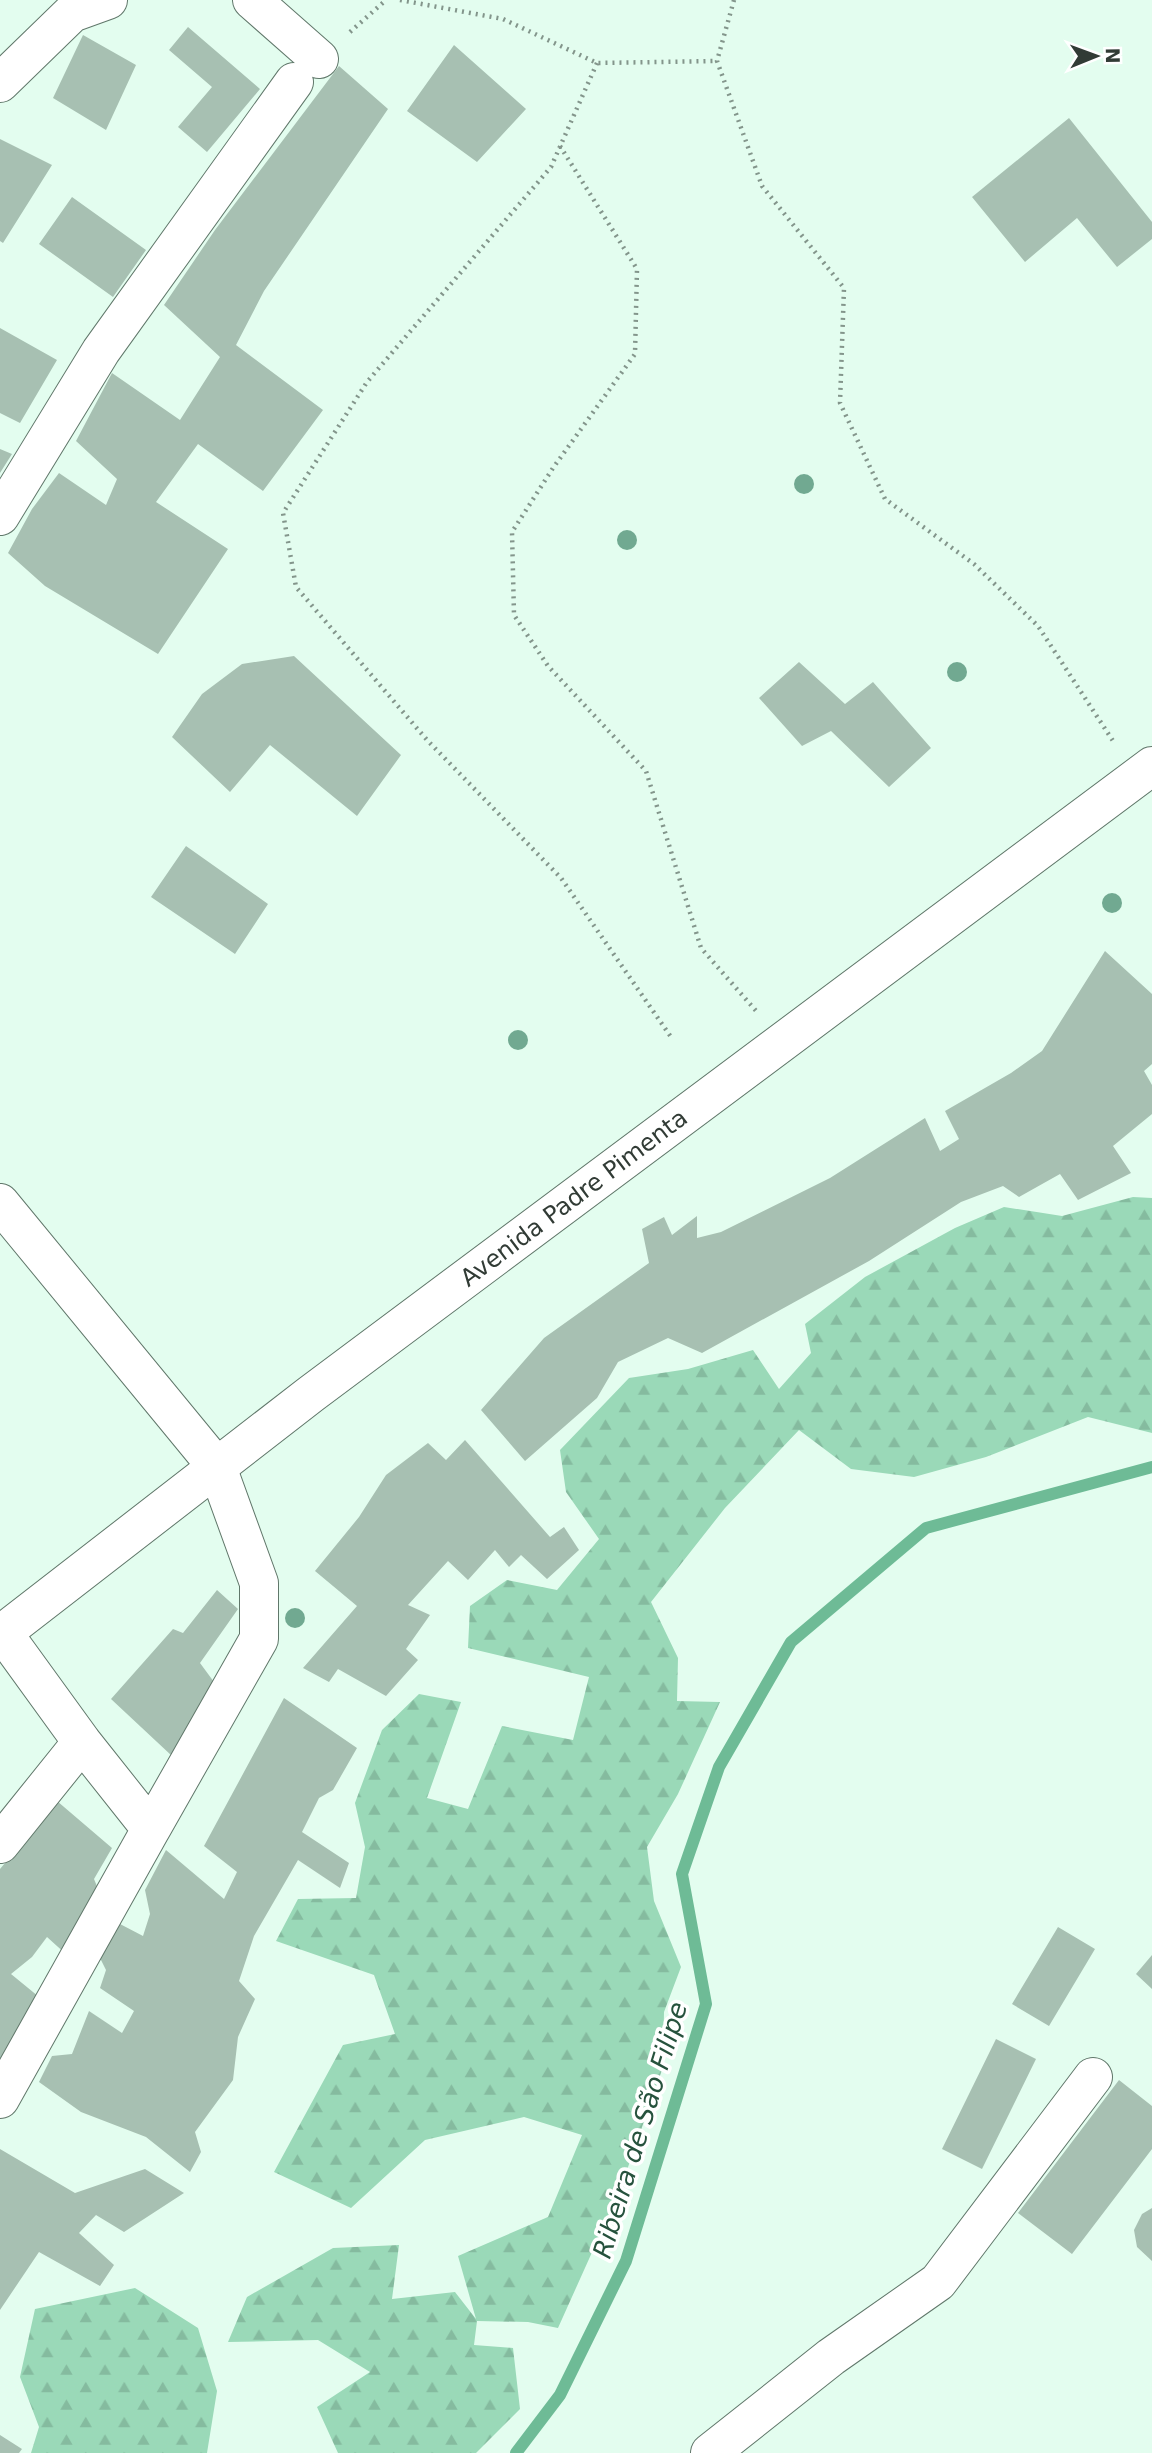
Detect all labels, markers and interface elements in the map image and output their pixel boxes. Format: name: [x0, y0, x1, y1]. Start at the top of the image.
north arrow: [1061, 21, 1131, 91]
text: N: [1102, 48, 1124, 64]
street label: Avenida Padre Pimenta: [455, 1104, 693, 1292]
water label: Ribeira de São Filipe: [587, 1998, 693, 2262]

